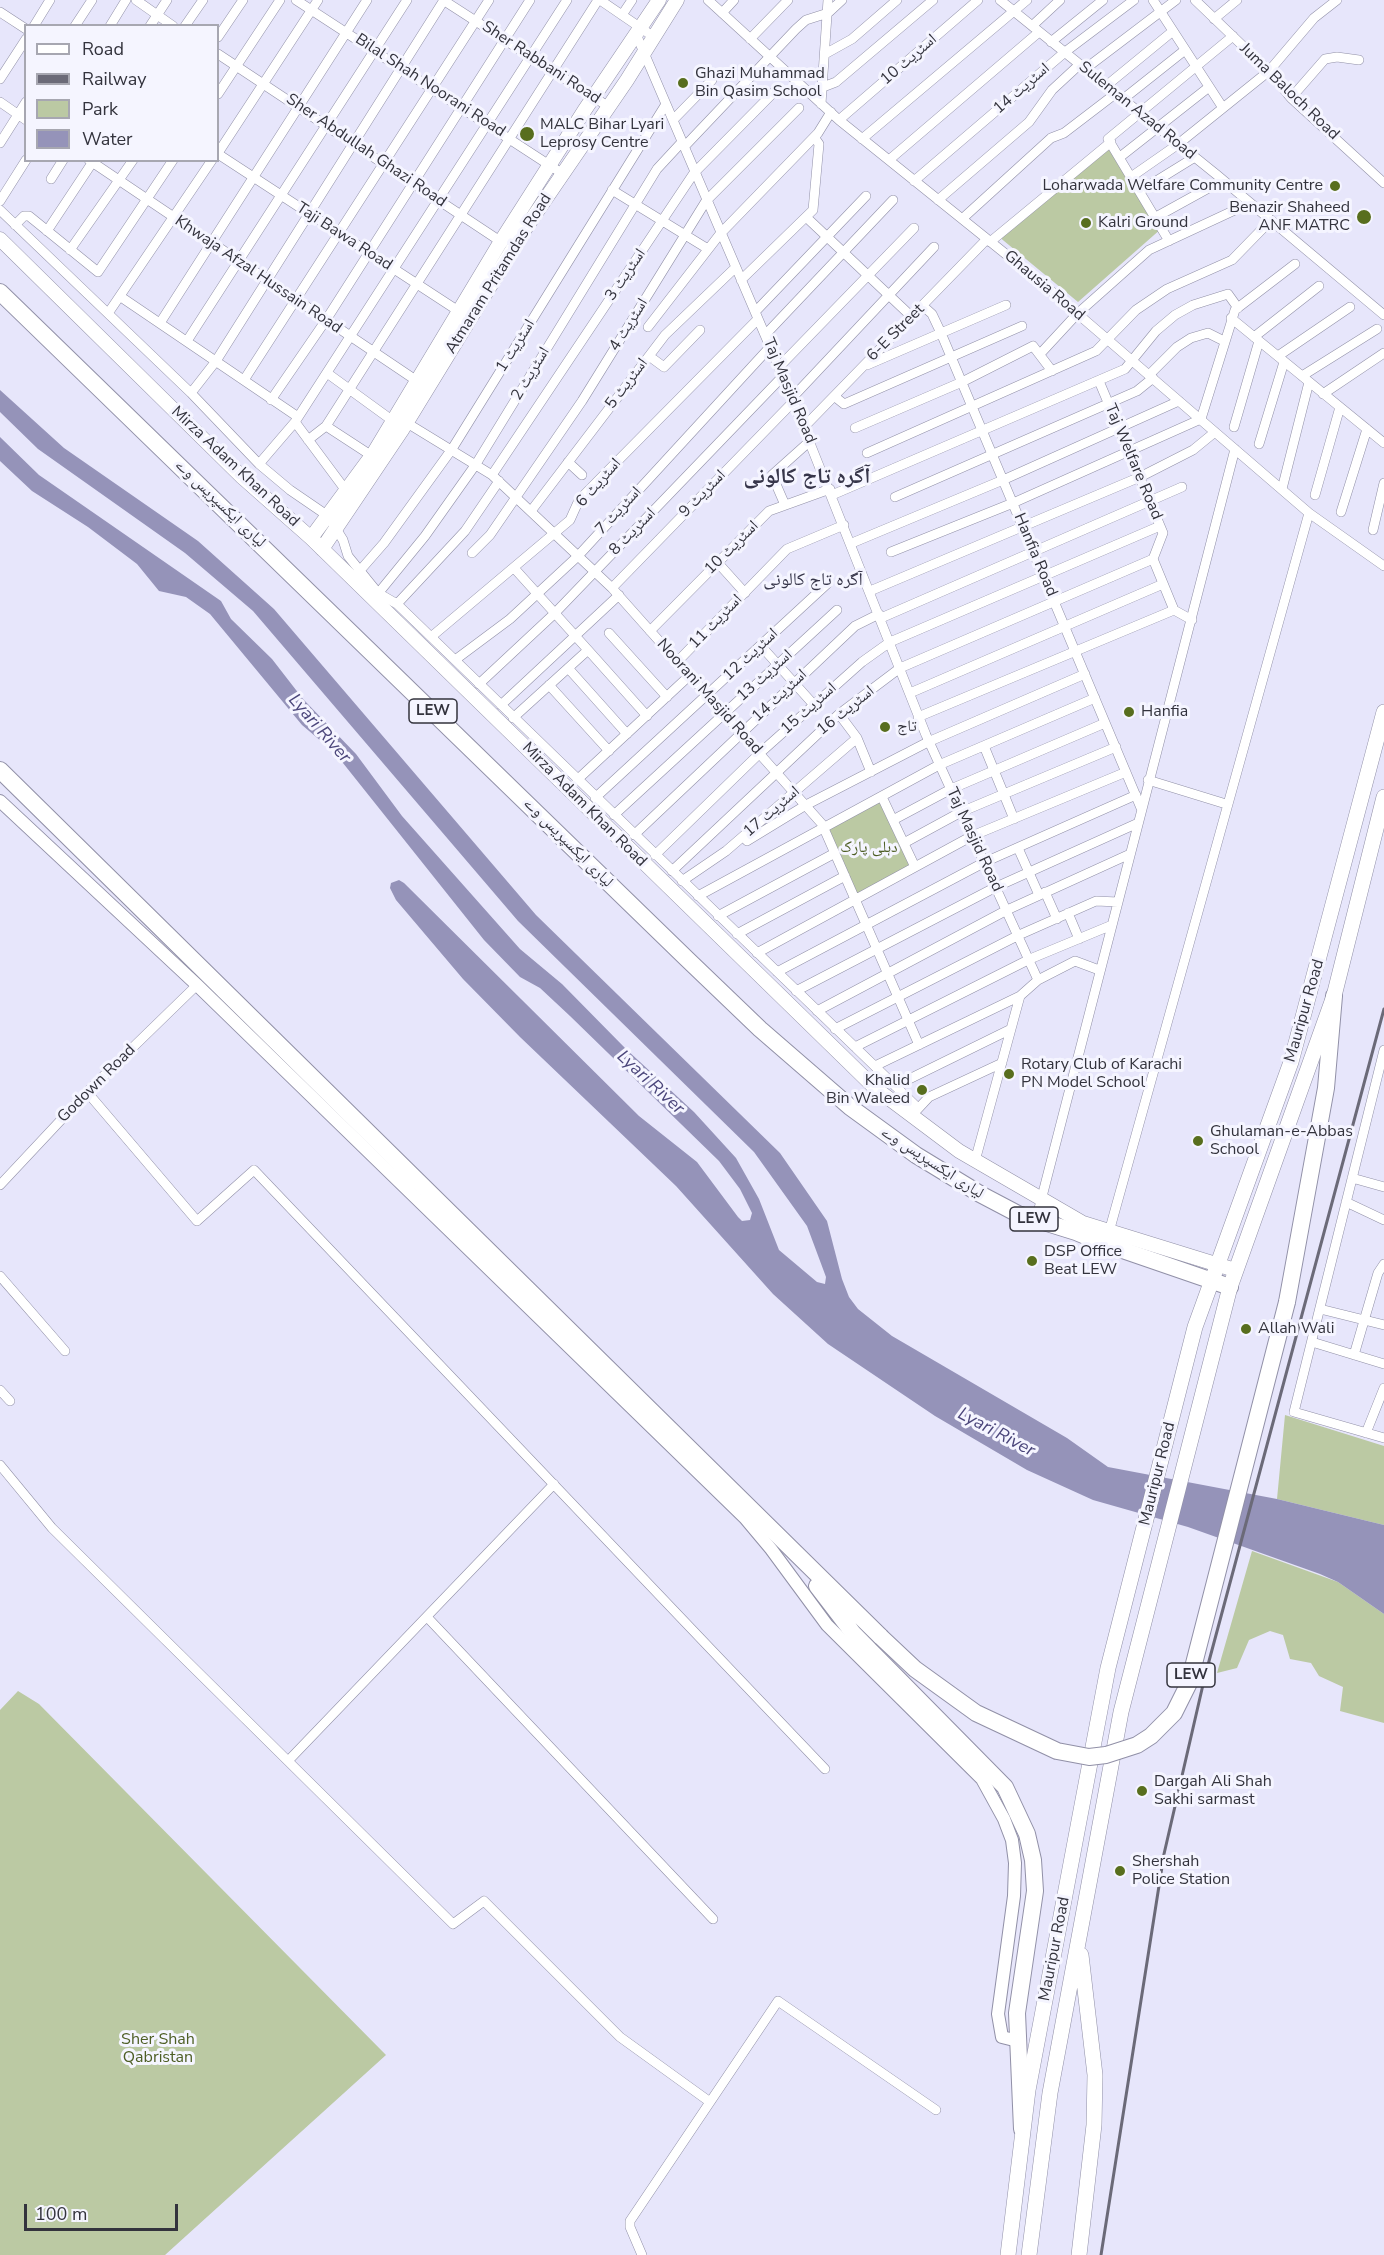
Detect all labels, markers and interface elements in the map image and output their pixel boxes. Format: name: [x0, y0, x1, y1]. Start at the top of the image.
street label: Sher Rabbani Road: [478, 17, 604, 109]
legend: [24, 24, 219, 162]
street label: Bilal Shah Noorani Road: [351, 30, 509, 142]
street label: اسٹریٹ 10: [877, 30, 941, 90]
text: Road: [82, 37, 124, 61]
street label: Juma Baloch Road: [1235, 40, 1343, 144]
street label: Suleman Azad Road: [1074, 58, 1200, 164]
street label: اسٹریٹ 14: [990, 59, 1054, 119]
place label: Ghazi Muhammad Bin Qasim School: [695, 64, 825, 102]
text: Railway: [82, 67, 147, 91]
marker: Ghazi Muhammad Bin Qasim School: [676, 76, 690, 90]
street label: Sher Abdullah Ghazi Road: [282, 90, 450, 212]
text: Park: [82, 97, 118, 121]
place label: MALC Bihar Lyari Leprosy Centre: [540, 115, 664, 153]
marker: MALC Bihar Lyari Leprosy Centre: [518, 125, 536, 143]
text: Water: [82, 127, 133, 151]
place label: Loharwada Welfare Community Centre: [1042, 176, 1323, 196]
marker: Loharwada Welfare Community Centre: [1328, 179, 1342, 193]
street label: Atmaram Pritamdas Road: [442, 190, 556, 358]
place label: Benazir Shaheed ANF MATRC: [1229, 198, 1350, 236]
street label: Taji Bawa Road: [292, 199, 396, 275]
marker: Benazir Shaheed ANF MATRC: [1355, 208, 1373, 226]
street label: Khwaja Afzal Hussain Road: [171, 212, 345, 338]
place label: Kalri Ground: [1098, 213, 1188, 233]
marker: Kalri Ground: [1079, 216, 1093, 230]
street label: اسٹریٹ 3: [602, 245, 650, 305]
street label: Ghausia Road: [1000, 247, 1088, 325]
street label: اسٹریٹ 4: [605, 295, 653, 355]
street label: 6-E Street: [863, 300, 929, 366]
street label: اسٹریٹ 1: [492, 316, 540, 376]
street label: Taj Masjid Road: [758, 335, 820, 447]
street label: اسٹریٹ 2: [508, 344, 554, 404]
street label: اسٹریٹ 5: [602, 355, 652, 413]
street label: Taj Welfare Road: [1100, 401, 1166, 523]
street label: Mirza Adam Khan Road: [167, 403, 303, 531]
street label: اسٹریٹ 6: [572, 455, 626, 511]
street label: لیاری ایکسپریس وے: [171, 456, 269, 552]
district label: آگرہ تاج کالونی: [743, 465, 871, 491]
street label: اسٹریٹ 9: [676, 466, 730, 522]
street label: اسٹریٹ 7: [592, 483, 646, 539]
street label: اسٹریٹ 8: [606, 504, 660, 560]
street label: Hanfia Road: [1009, 511, 1061, 599]
street label: اسٹریٹ 10: [701, 517, 763, 579]
district label: آگرہ تاج کالونی: [763, 570, 863, 592]
street label: اسٹریٹ 11: [685, 591, 747, 653]
street label: اسٹریٹ 12: [719, 625, 783, 685]
street label: Noorani Masjid Road: [652, 635, 766, 759]
street label: اسٹریٹ 13: [733, 646, 797, 706]
street label: اسٹریٹ 14: [748, 666, 812, 726]
street label: اسٹریٹ 15: [777, 679, 841, 739]
street label: اسٹریٹ 16: [813, 682, 879, 740]
water label: Lyari River: [283, 690, 355, 768]
road number: LEW: [409, 699, 457, 723]
place label: Hanfia: [1141, 702, 1188, 722]
marker: Hanfia: [1122, 705, 1136, 719]
place label: تاج: [897, 717, 917, 737]
marker: تاج: [878, 720, 892, 734]
street label: Mirza Adam Khan Road: [518, 739, 650, 871]
street label: اسٹریٹ 17: [740, 782, 804, 842]
street label: Taj Masjid Road: [941, 785, 1007, 895]
street label: لیاری ایکسپریس وے: [519, 794, 617, 892]
park label: دہلی پارک: [840, 838, 898, 858]
street label: Mauripur Road: [1281, 957, 1329, 1065]
street label: Godown Road: [54, 1041, 140, 1127]
water label: Lyari River: [612, 1046, 688, 1120]
place label: Rotary Club of Karachi PN Model School: [1021, 1055, 1182, 1093]
marker: Rotary Club of Karachi PN Model School: [1002, 1067, 1016, 1081]
place label: Khalid Bin Waleed: [826, 1071, 910, 1109]
marker: Khalid Bin Waleed: [915, 1083, 929, 1097]
place label: Ghulaman-e-Abbas School: [1210, 1122, 1353, 1160]
street label: لیاری ایکسپریس وے: [877, 1123, 987, 1203]
marker: Ghulaman-e-Abbas School: [1191, 1134, 1205, 1148]
road number: LEW: [1010, 1207, 1058, 1231]
place label: DSP Office Beat LEW: [1044, 1242, 1122, 1280]
marker: DSP Office Beat LEW: [1025, 1254, 1039, 1268]
place label: Allah Wali: [1258, 1319, 1334, 1339]
marker: Allah Wali: [1239, 1322, 1253, 1336]
water label: Lyari River: [954, 1404, 1038, 1462]
street label: Mauripur Road: [1136, 1420, 1180, 1528]
road number: LEW: [1167, 1663, 1215, 1687]
place label: Dargah Ali Shah Sakhi sarmast: [1154, 1772, 1272, 1810]
marker: Dargah Ali Shah Sakhi sarmast: [1135, 1784, 1149, 1798]
place label: Shershah Police Station: [1132, 1852, 1230, 1890]
marker: Shershah Police Station: [1113, 1864, 1127, 1878]
street label: Mauripur Road: [1035, 1895, 1075, 2003]
park label: Sher Shah Qabristan: [121, 2030, 195, 2068]
scale bar: [27, 2192, 182, 2230]
text: 100 m: [35, 2202, 87, 2226]

